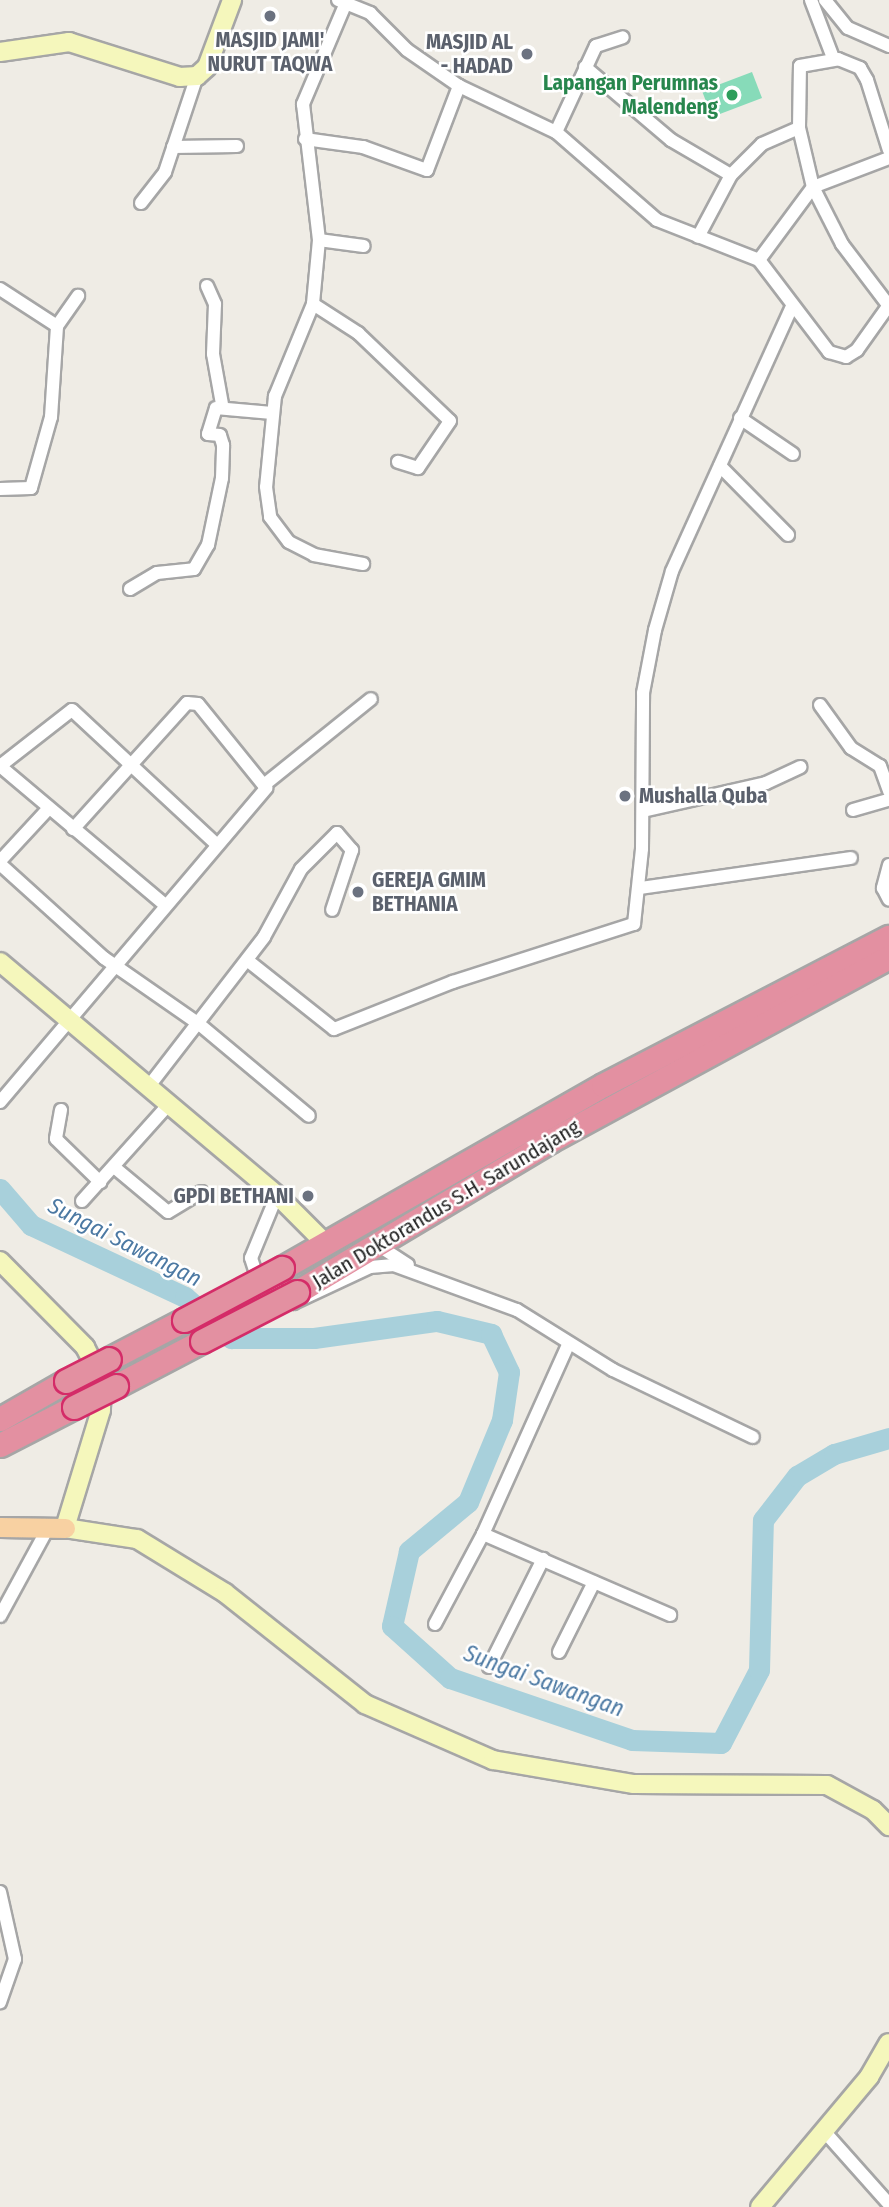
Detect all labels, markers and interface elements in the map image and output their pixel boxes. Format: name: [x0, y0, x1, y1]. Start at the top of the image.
marker: MASJID JAMI' NURUT TAQWA: [262, 8, 278, 24]
place label: MASJID JAMI' NURUT TAQWA: [208, 27, 332, 77]
place label: MASJID AL - HADAD: [426, 29, 513, 79]
marker: MASJID AL - HADAD: [519, 46, 535, 62]
place label: Lapangan Perumnas Malendeng: [543, 70, 718, 120]
marker: Lapangan Perumnas Malendeng: [724, 87, 740, 103]
place label: Mushalla Quba: [639, 783, 767, 809]
marker: Mushalla Quba: [617, 788, 633, 804]
place label: GEREJA GMIM BETHANIA: [372, 867, 486, 917]
marker: GEREJA GMIM BETHANIA: [350, 884, 366, 900]
street label: Jalan Doktorandus S.H. Sarundajang: [308, 1114, 584, 1294]
place label: GPDI BETHANI: [173, 1183, 294, 1209]
marker: GPDI BETHANI: [300, 1188, 316, 1204]
water label: Sungai Sawangan: [44, 1192, 206, 1292]
water label: Sungai Sawangan: [460, 1639, 628, 1723]

